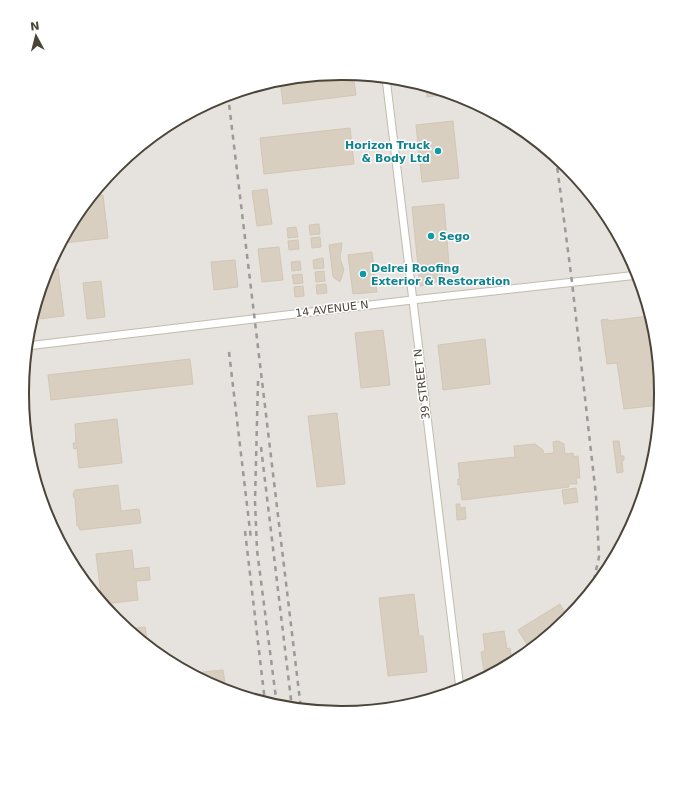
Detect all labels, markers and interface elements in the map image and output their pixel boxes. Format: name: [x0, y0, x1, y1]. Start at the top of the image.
north arrow: [16, 16, 56, 56]
text: N: [29, 20, 40, 34]
place label: Horizon Truck & Body Ltd: [345, 139, 431, 165]
marker: Horizon Truck & Body Ltd: [433, 146, 443, 156]
place label: Sego: [439, 230, 470, 243]
marker: Sego: [426, 231, 436, 241]
place label: Delrei Roofing Exterior & Restoration: [371, 262, 510, 288]
marker: Delrei Roofing Exterior & Restoration: [358, 269, 368, 279]
street label: 14 AVENUE N: [295, 298, 369, 320]
street label: 39 STREET N: [411, 348, 433, 420]

